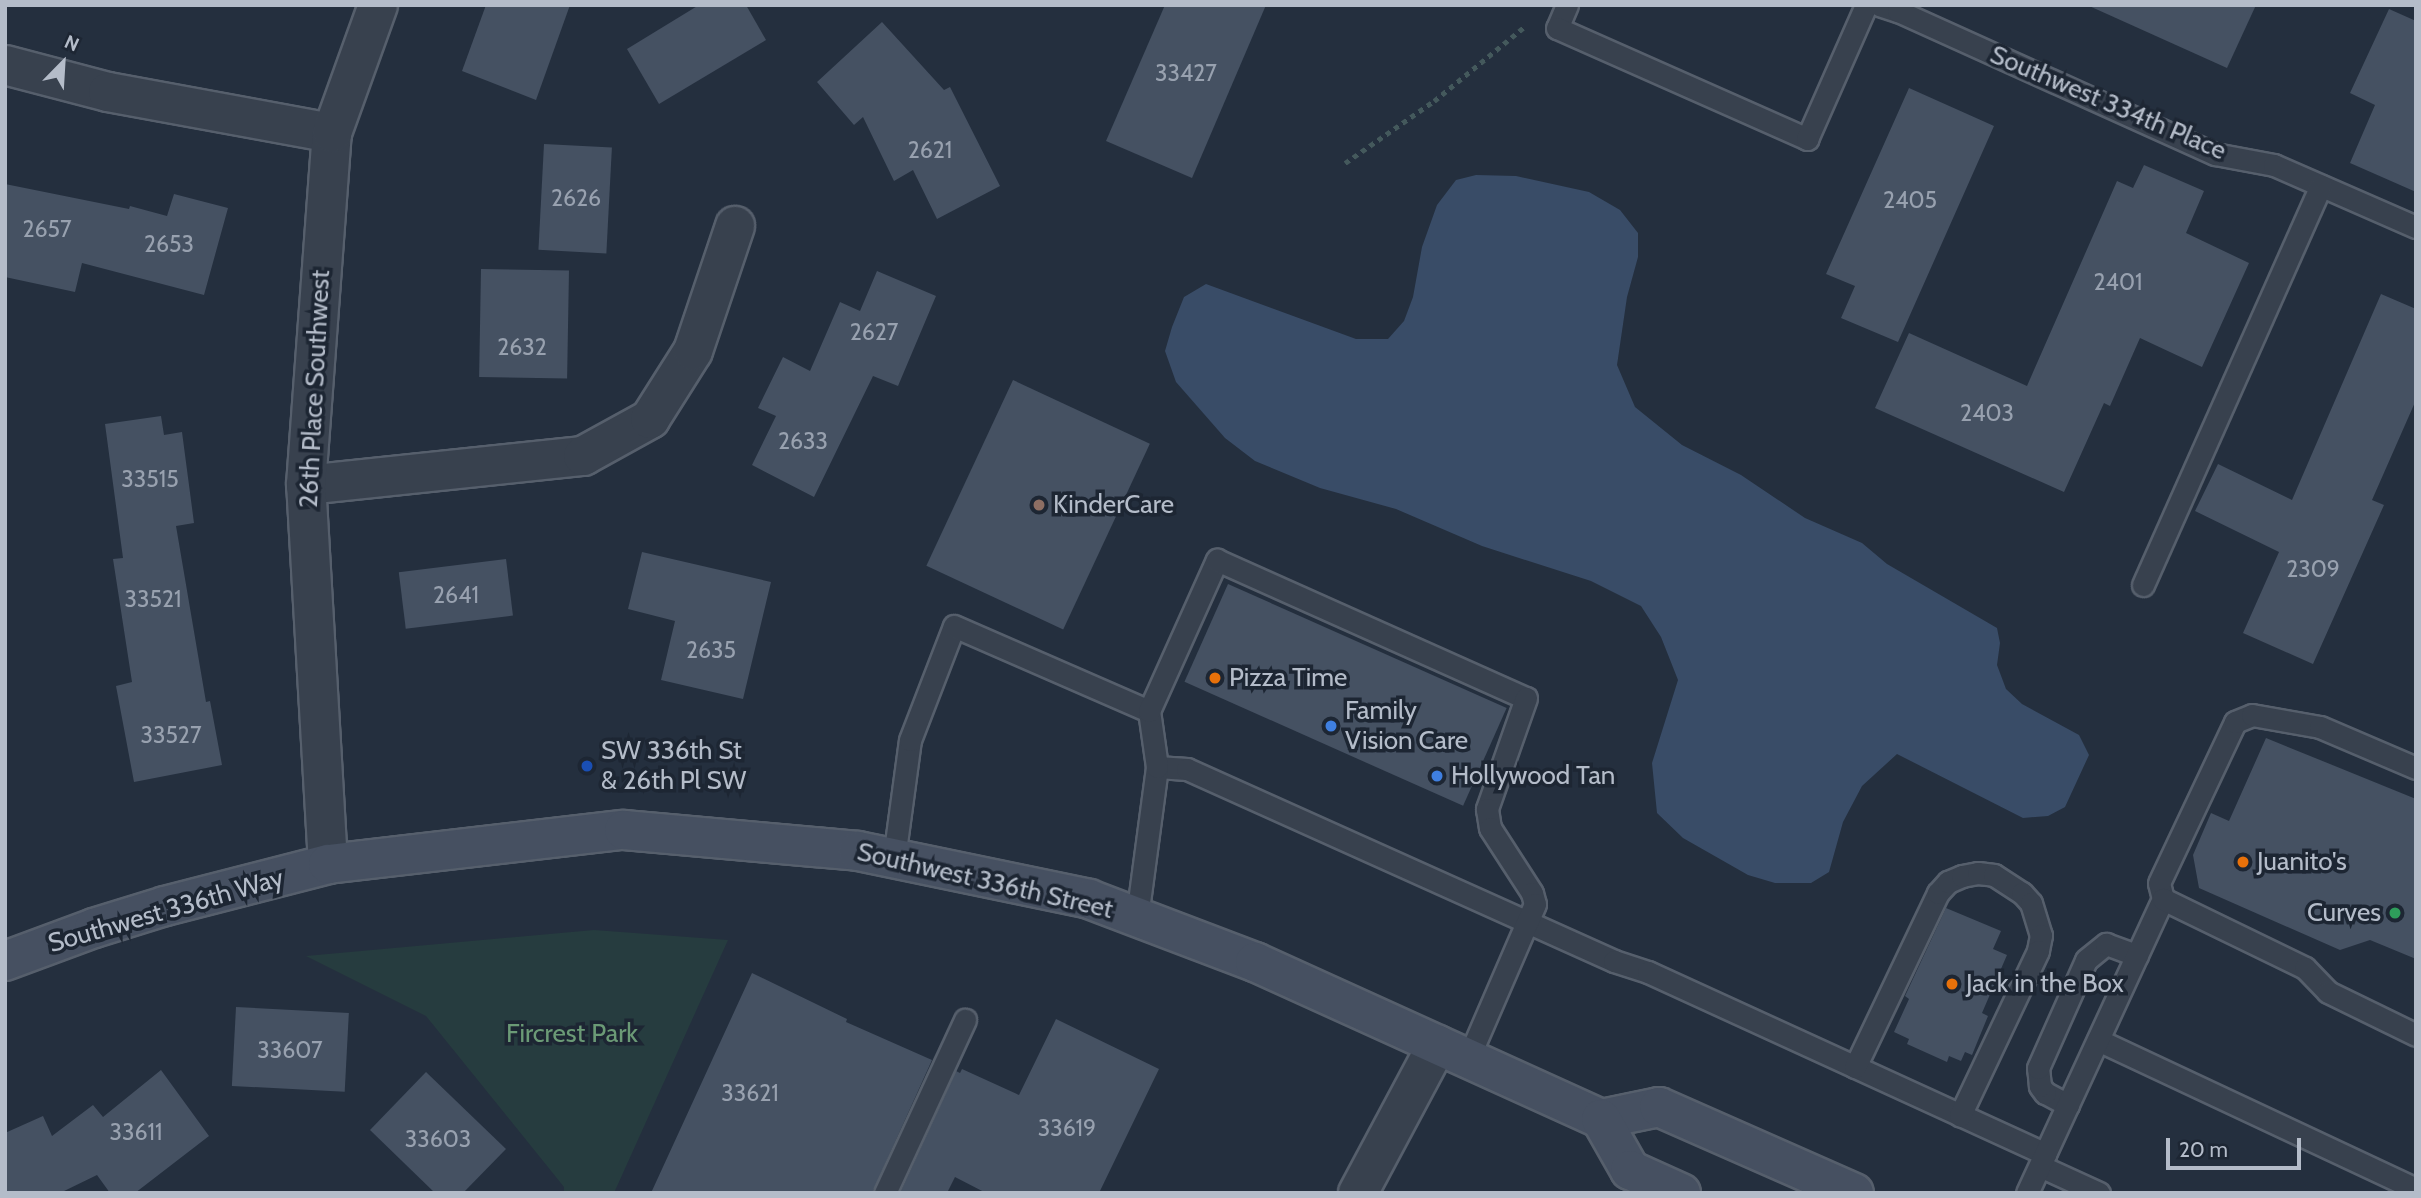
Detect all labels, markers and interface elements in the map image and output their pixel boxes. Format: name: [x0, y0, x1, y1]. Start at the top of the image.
north arrow: [28, 28, 98, 98]
text: N: [61, 30, 83, 57]
street label: Southwest 334th Place: [1985, 39, 2231, 167]
house number: 33427: [1155, 59, 1217, 87]
house number: 2621: [908, 136, 952, 164]
house number: 2626: [551, 184, 601, 212]
house number: 2405: [1883, 186, 1937, 214]
house number: 2657: [22, 215, 72, 243]
house number: 2653: [144, 230, 194, 258]
house number: 2401: [2094, 268, 2142, 296]
street label: 26th Place Southwest: [293, 269, 337, 509]
house number: 2627: [850, 318, 898, 346]
house number: 2632: [497, 333, 547, 361]
house number: 2403: [1960, 399, 2014, 427]
house number: 2633: [778, 427, 828, 455]
house number: 33515: [121, 465, 179, 493]
place label: KinderCare: [1053, 489, 1174, 521]
marker: KinderCare: [1031, 497, 1047, 513]
house number: 2309: [2286, 555, 2340, 583]
house number: 2641: [433, 581, 479, 609]
house number: 33521: [125, 585, 181, 613]
house number: 2635: [686, 636, 736, 664]
place label: Pizza Time: [1229, 662, 1347, 694]
marker: Pizza Time: [1207, 670, 1223, 686]
place label: Family Vision Care: [1345, 695, 1468, 756]
marker: Family Vision Care: [1323, 718, 1339, 734]
house number: 33527: [141, 721, 201, 749]
place label: SW 336th St & 26th Pl SW: [601, 735, 746, 796]
marker: SW 336th St & 26th Pl SW: [579, 758, 595, 774]
place label: Hollywood Tan: [1451, 760, 1615, 792]
marker: Hollywood Tan: [1429, 768, 1445, 784]
street label: Southwest 336th Street: [854, 836, 1116, 926]
place label: Juanito's: [2257, 846, 2347, 878]
marker: Juanito's: [2235, 854, 2251, 870]
street label: Southwest 336th Way: [45, 862, 287, 960]
place label: Curves: [2307, 897, 2381, 929]
marker: Curves: [2387, 905, 2403, 921]
place label: Jack in the Box: [1966, 968, 2124, 1000]
marker: Jack in the Box: [1944, 976, 1960, 992]
park label: Fircrest Park: [506, 1018, 638, 1050]
house number: 33607: [257, 1036, 323, 1064]
house number: 33621: [721, 1079, 779, 1107]
house number: 33619: [1038, 1114, 1096, 1142]
house number: 33611: [110, 1118, 162, 1146]
scale bar: [2169, 1124, 2304, 1168]
house number: 33603: [405, 1125, 471, 1153]
text: 20 m: [2179, 1137, 2228, 1162]

